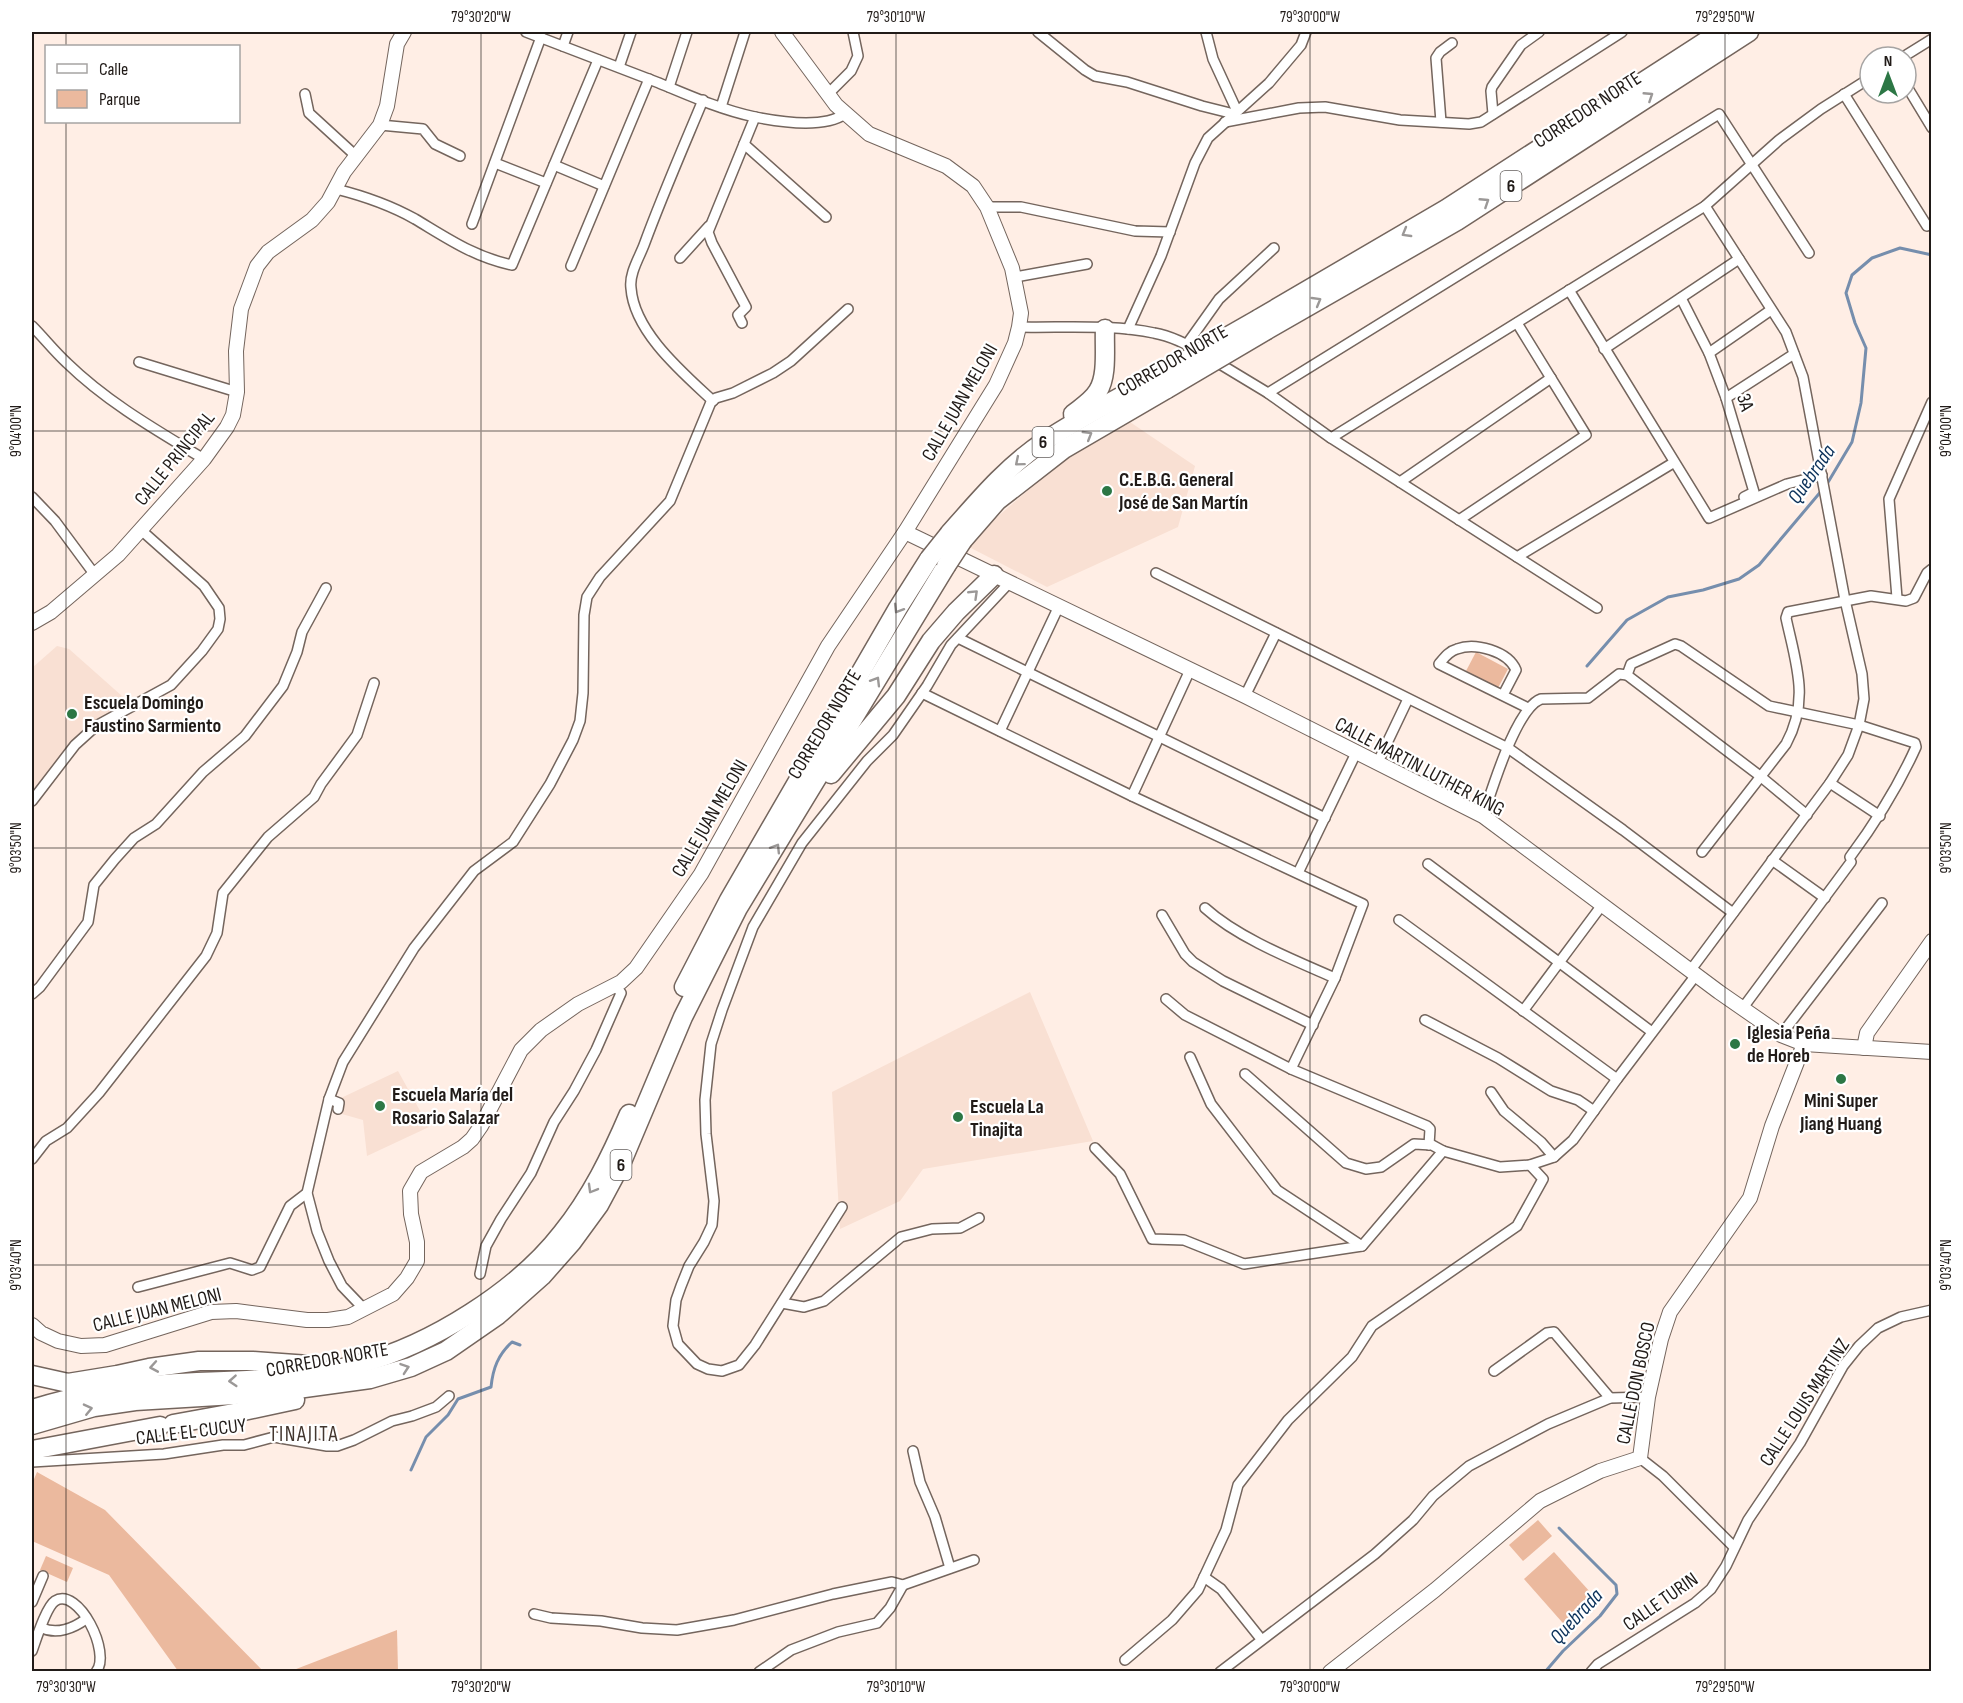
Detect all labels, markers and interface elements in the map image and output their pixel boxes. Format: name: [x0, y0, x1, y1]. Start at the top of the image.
text: 79°30'20"W: [451, 8, 511, 27]
text: 79°30'10"W: [867, 8, 925, 27]
text: 79°30'00"W: [1280, 8, 1340, 27]
text: 79°29'50"W: [1695, 8, 1755, 27]
legend: [45, 45, 240, 123]
north arrow: [1858, 45, 1918, 105]
text: N: [1884, 52, 1892, 71]
text: Calle: [99, 59, 128, 80]
street label: CORREDOR NORTE: [1529, 66, 1646, 154]
text: Parque: [99, 89, 140, 110]
one-way arrow: [1642, 92, 1653, 103]
road number: 6: [1500, 171, 1522, 201]
one-way arrow: [1479, 199, 1490, 210]
one-way arrow: [1402, 225, 1412, 237]
one-way arrow: [1311, 297, 1321, 308]
street label: CORREDOR NORTE: [1113, 320, 1232, 402]
street label: CALLE JUAN MELONI: [917, 340, 1003, 465]
street label: 3A: [1731, 391, 1759, 414]
text: 9°04'00"N: [7, 405, 26, 457]
text: 9°04'00"N: [1937, 405, 1956, 457]
street label: CALLE PRINCIPAL: [130, 406, 220, 511]
road number: 6: [1032, 427, 1054, 457]
one-way arrow: [1082, 431, 1092, 443]
water label: Quebrada: [1782, 439, 1841, 509]
one-way arrow: [1015, 454, 1026, 465]
place label: C.E.B.G. General José de San Martín: [1118, 468, 1248, 515]
marker: C.E.B.G. General José de San Martín: [1100, 484, 1114, 498]
one-way arrow: [966, 591, 977, 602]
one-way arrow: [894, 603, 905, 613]
street label: CORREDOR NORTE: [783, 665, 867, 784]
one-way arrow: [869, 677, 881, 687]
place label: Escuela Domingo Faustino Sarmiento: [84, 691, 221, 738]
marker: Escuela Domingo Faustino Sarmiento: [65, 707, 79, 721]
street label: CALLE MARTIN LUTHER KING: [1331, 712, 1508, 822]
street label: CALLE JUAN MELONI: [667, 756, 753, 881]
text: 9°03'50"N: [7, 822, 26, 874]
text: 9°03'50"N: [1937, 822, 1956, 874]
one-way arrow: [768, 844, 780, 854]
place label: Iglesia Peña de Horeb: [1747, 1021, 1830, 1068]
marker: Iglesia Peña de Horeb: [1728, 1037, 1742, 1051]
marker: Mini Super Jiang Huang: [1834, 1072, 1848, 1086]
place label: Escuela María del Rosario Salazar: [392, 1083, 513, 1130]
place label: Mini Super Jiang Huang: [1799, 1089, 1883, 1136]
place label: Escuela La Tinajita: [970, 1095, 1044, 1142]
marker: Escuela María del Rosario Salazar: [373, 1099, 387, 1113]
marker: Escuela La Tinajita: [951, 1110, 965, 1124]
road number: 6: [610, 1150, 632, 1180]
one-way arrow: [588, 1183, 599, 1193]
text: 9°03'40"N: [7, 1239, 26, 1291]
text: 9°03'40"N: [1937, 1239, 1956, 1291]
street label: CALLE JUAN MELONI: [90, 1282, 224, 1338]
street label: CALLE DON BOSCO: [1611, 1320, 1661, 1446]
street label: CALLE LOUIS MARTINZ: [1755, 1334, 1855, 1471]
street label: CORREDOR NORTE: [264, 1337, 390, 1383]
one-way arrow: [149, 1360, 159, 1373]
one-way arrow: [399, 1363, 410, 1375]
one-way arrow: [228, 1374, 237, 1387]
one-way arrow: [83, 1403, 93, 1416]
street label: CALLE EL CUCUY: [135, 1413, 248, 1451]
district label: TINAJITA: [269, 1422, 339, 1447]
street label: CALLE TURIN: [1618, 1567, 1703, 1636]
water label: Quebrada: [1545, 1583, 1609, 1649]
text: 79°30'30"W: [36, 1678, 96, 1697]
text: 79°30'20"W: [451, 1678, 511, 1697]
text: 79°30'10"W: [867, 1678, 925, 1697]
text: 79°30'00"W: [1280, 1678, 1340, 1697]
text: 79°29'50"W: [1695, 1678, 1755, 1697]

